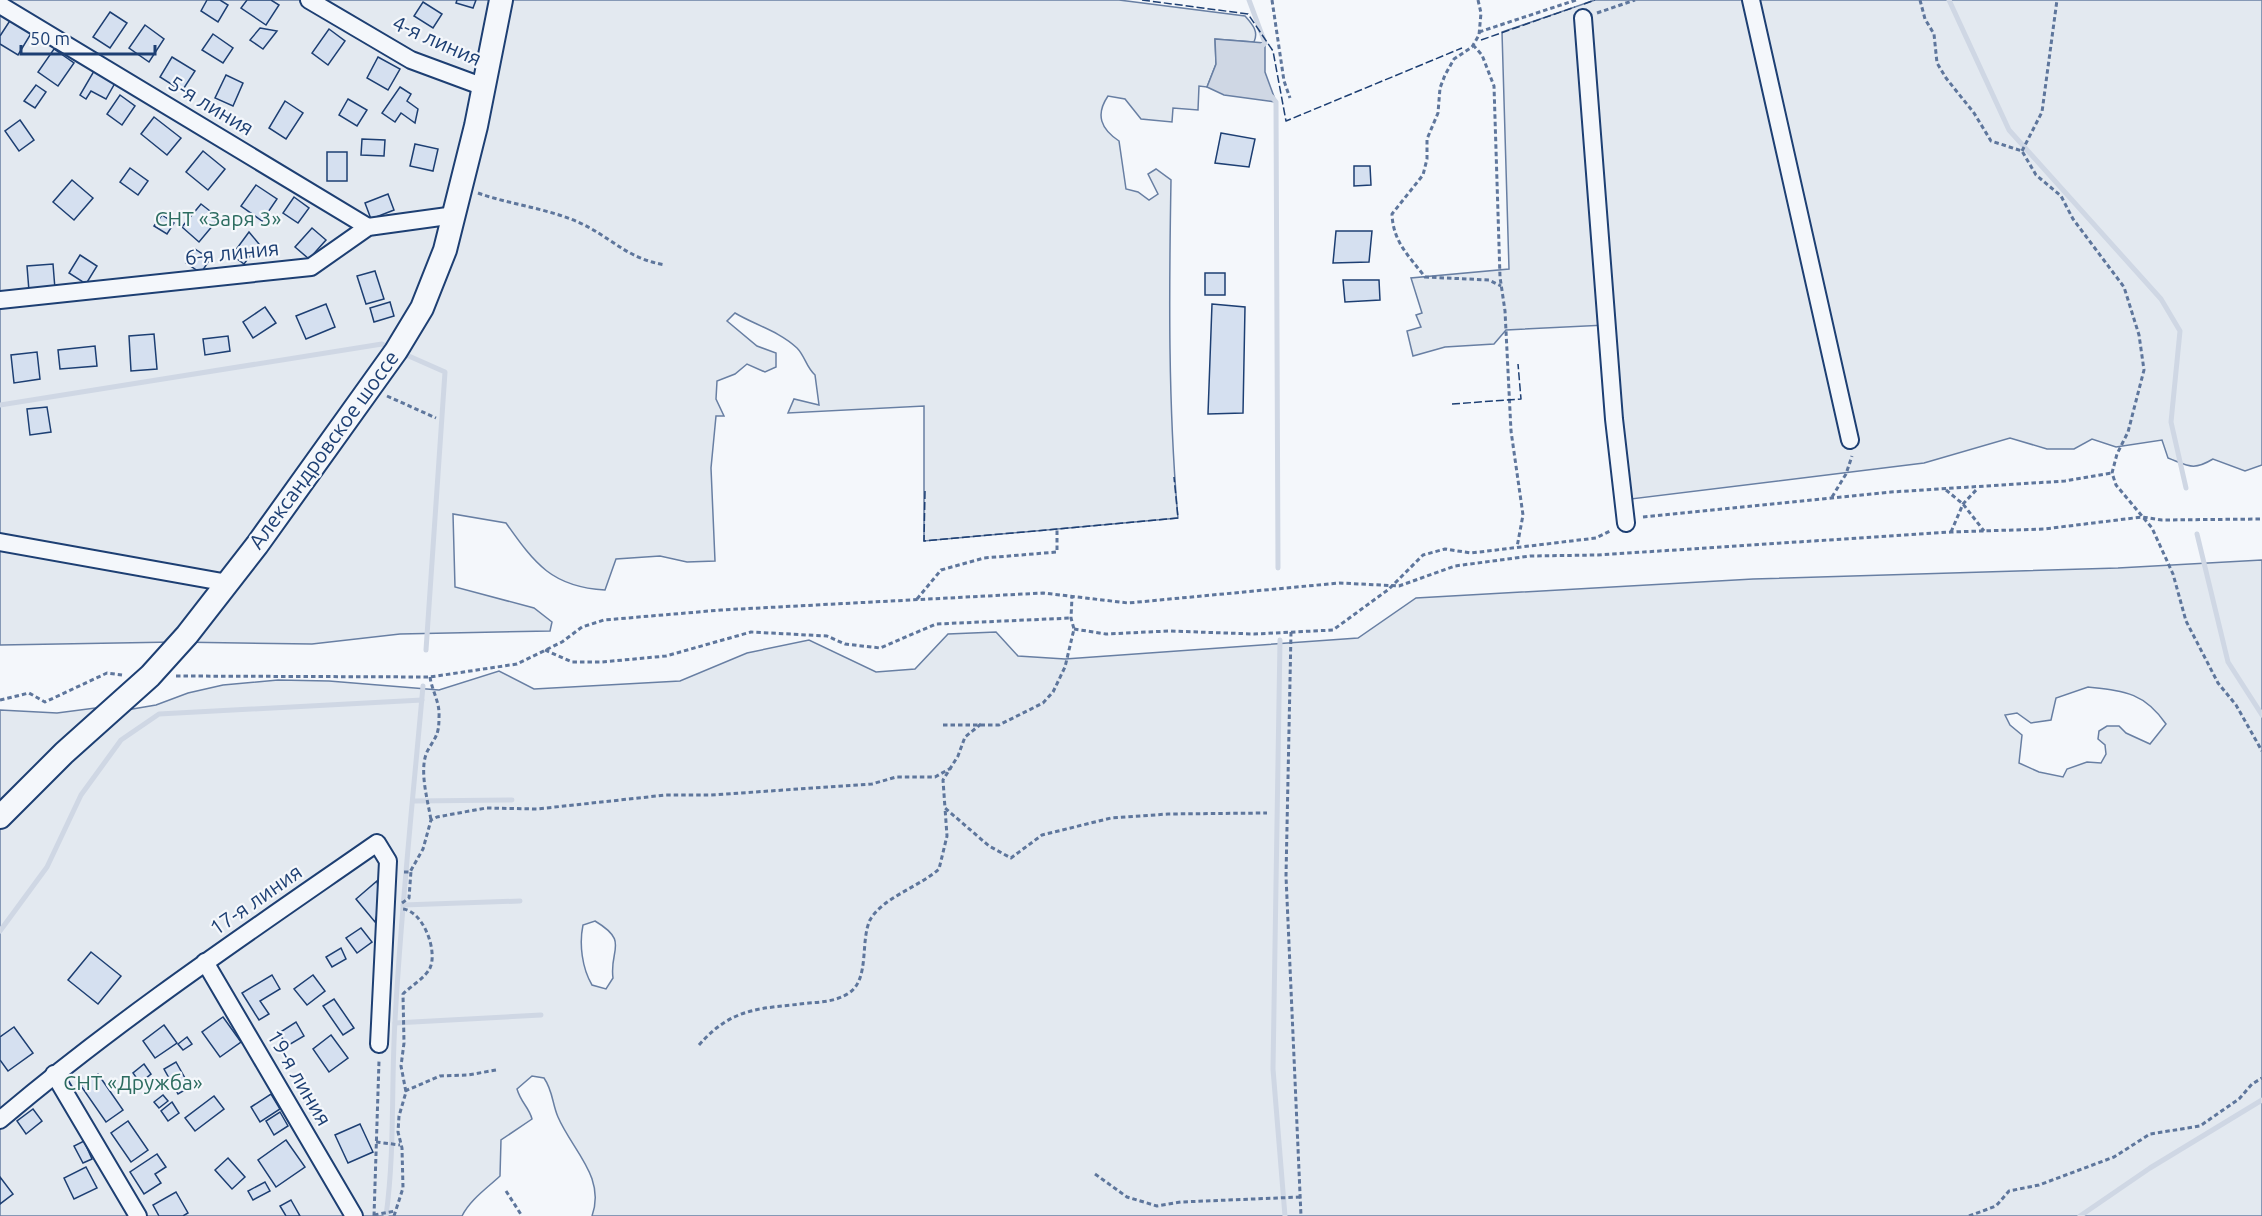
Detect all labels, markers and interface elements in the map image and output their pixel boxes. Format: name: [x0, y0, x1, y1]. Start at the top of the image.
street label: 4-я линия: [389, 10, 486, 70]
scale bar: [21, 18, 154, 56]
text: 50 m: [30, 28, 70, 48]
street label: 5-я линия: [165, 70, 258, 140]
park label: СНТ «Заря 3»: [155, 206, 281, 230]
street label: 6-я линия: [184, 235, 280, 269]
street label: Александровское шоссе: [243, 346, 403, 553]
street label: 17-я линия: [205, 859, 306, 940]
street label: 19-я линия: [263, 1025, 337, 1130]
park label: СНТ «Дружба»: [63, 1070, 203, 1094]

